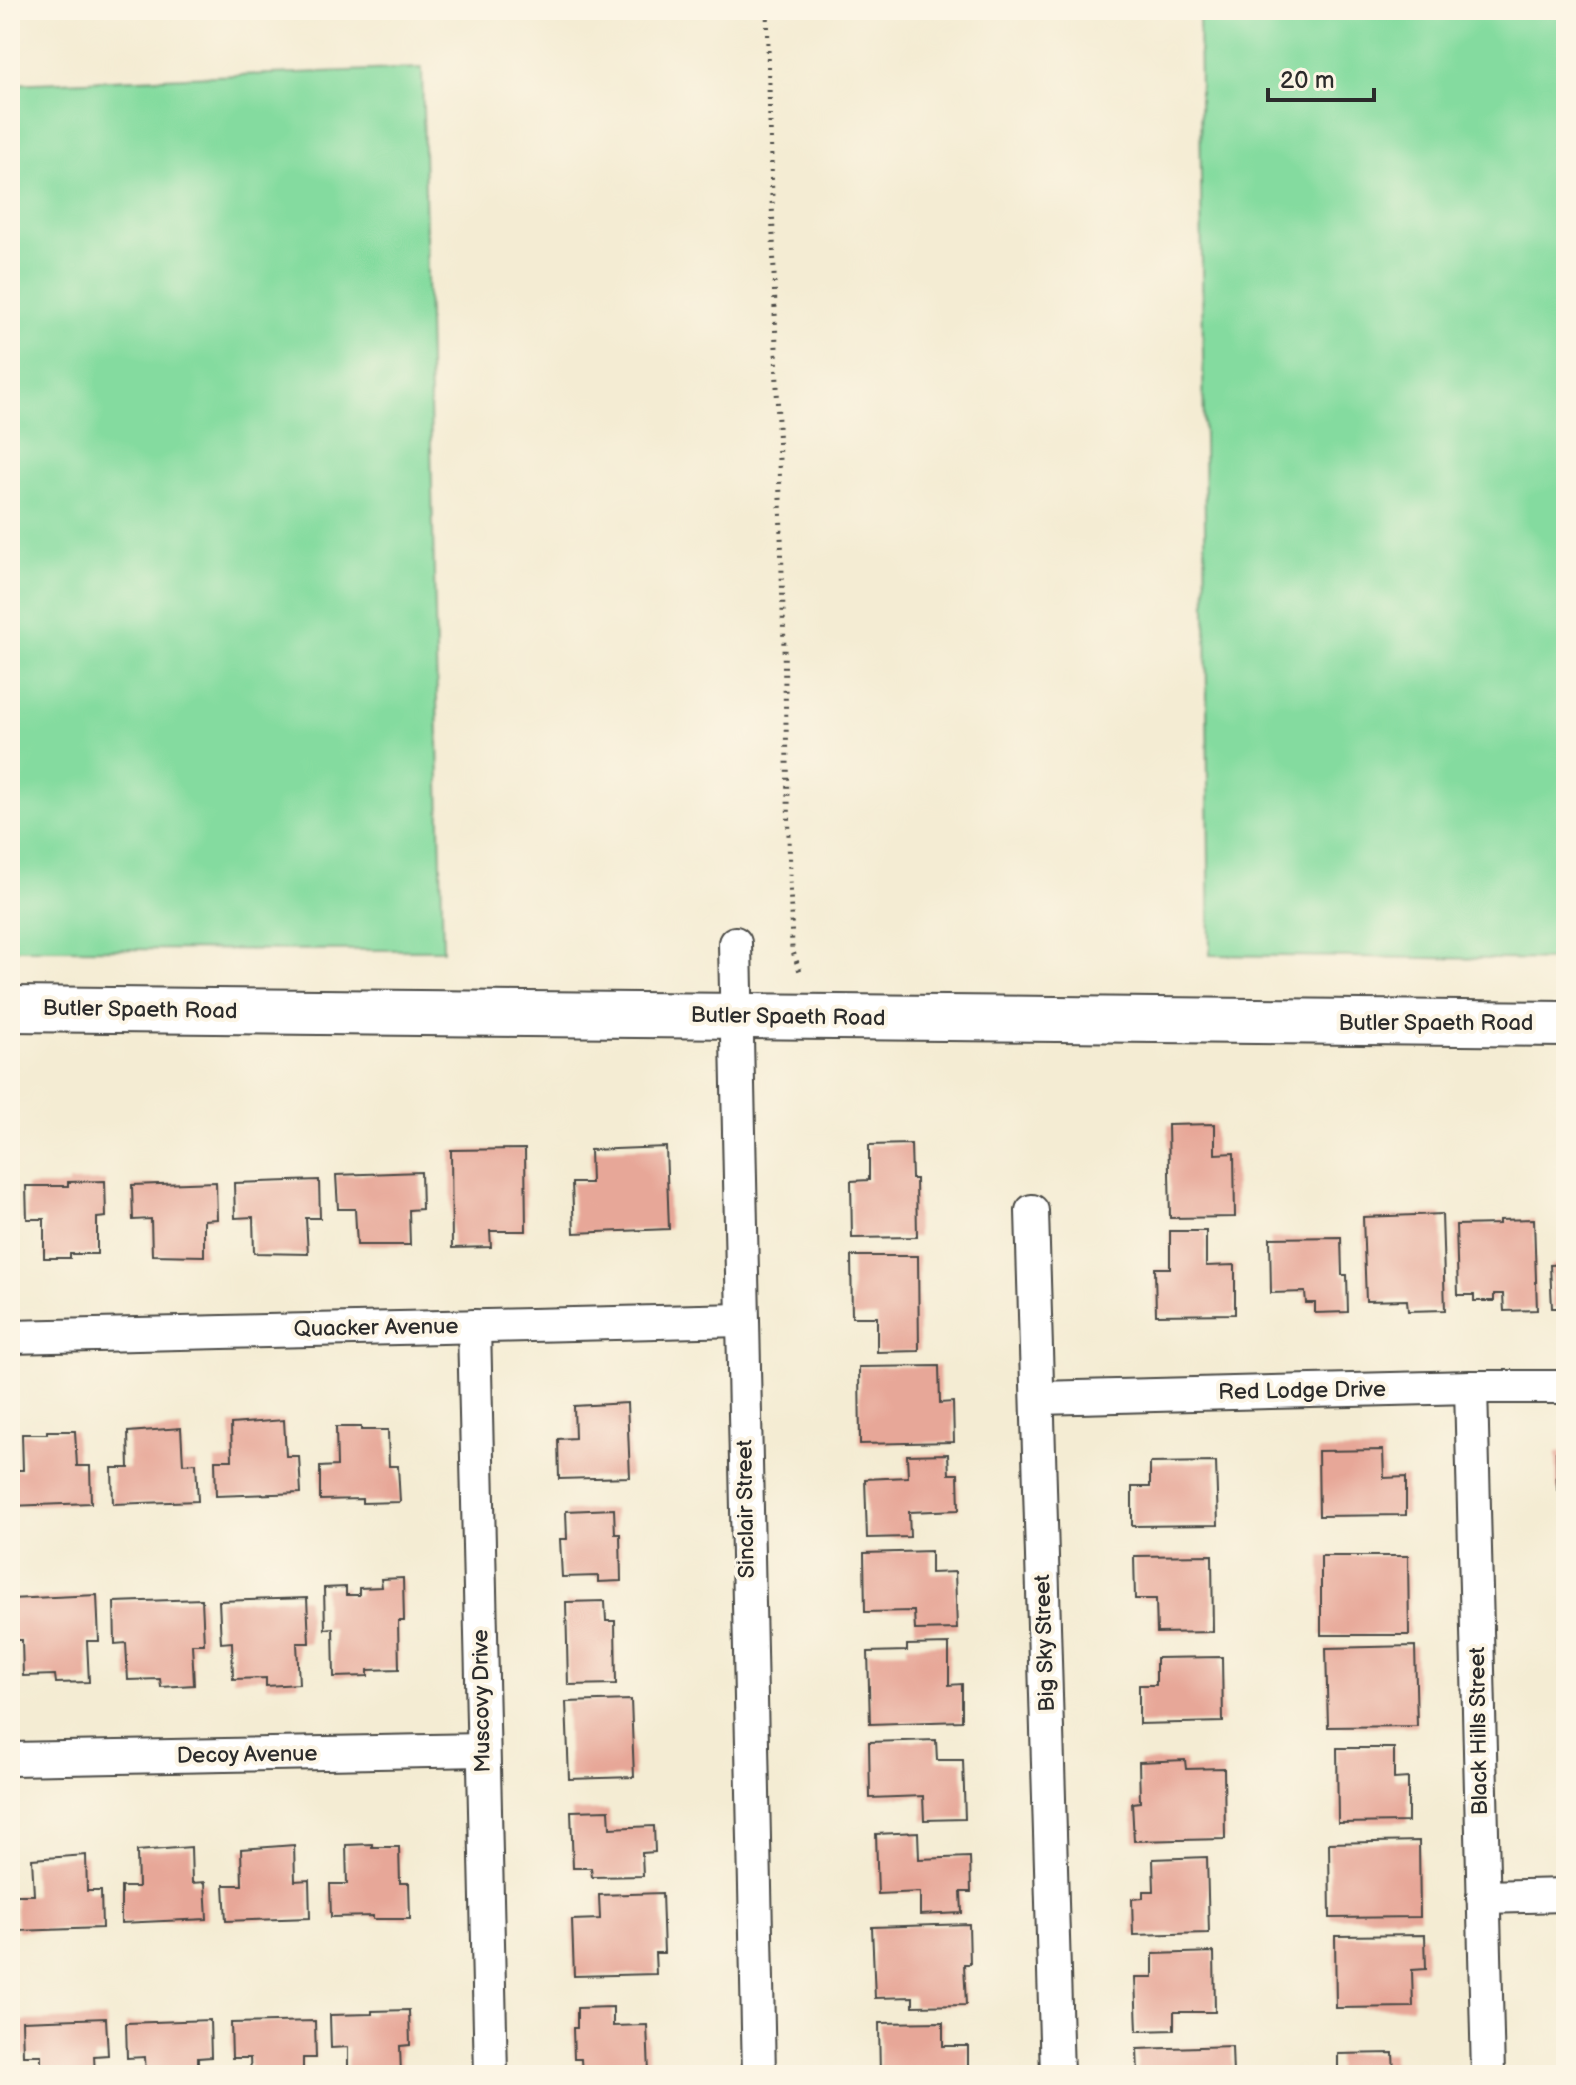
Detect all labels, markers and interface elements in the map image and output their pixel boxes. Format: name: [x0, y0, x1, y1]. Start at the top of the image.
scale bar: [1268, 52, 1374, 102]
text: 20 m: [1280, 66, 1335, 95]
street label: Butler Spaeth Road: [42, 995, 238, 1025]
street label: Butler Spaeth Road: [690, 1002, 886, 1032]
street label: Butler Spaeth Road: [1339, 1010, 1533, 1037]
street label: Quacker Avenue: [293, 1313, 459, 1343]
street label: Red Lodge Drive: [1218, 1376, 1386, 1406]
street label: Sinclair Street: [731, 1439, 761, 1579]
street label: Big Sky Street: [1029, 1574, 1061, 1712]
street label: Muscovy Drive: [467, 1629, 497, 1773]
street label: Black Hills Street: [1464, 1646, 1494, 1815]
street label: Decoy Avenue: [176, 1740, 318, 1770]

